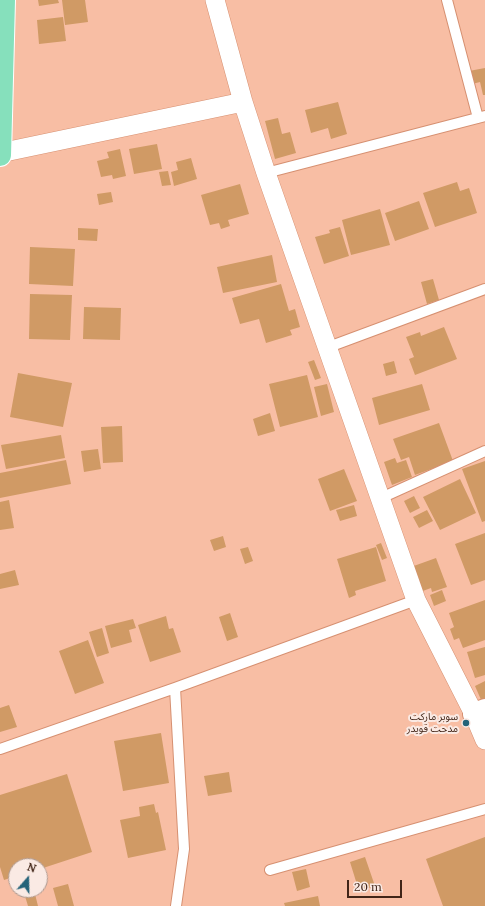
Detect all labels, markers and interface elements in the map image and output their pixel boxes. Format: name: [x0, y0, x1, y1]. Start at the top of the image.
place label: سوبر ماركت مدحت قويدر: [407, 711, 458, 734]
marker: سوبر ماركت مدحت قويدر: [461, 718, 471, 728]
north arrow: [8, 858, 48, 898]
text: N: [25, 860, 38, 876]
scale bar: [349, 872, 404, 898]
text: 20 m: [354, 879, 382, 894]

